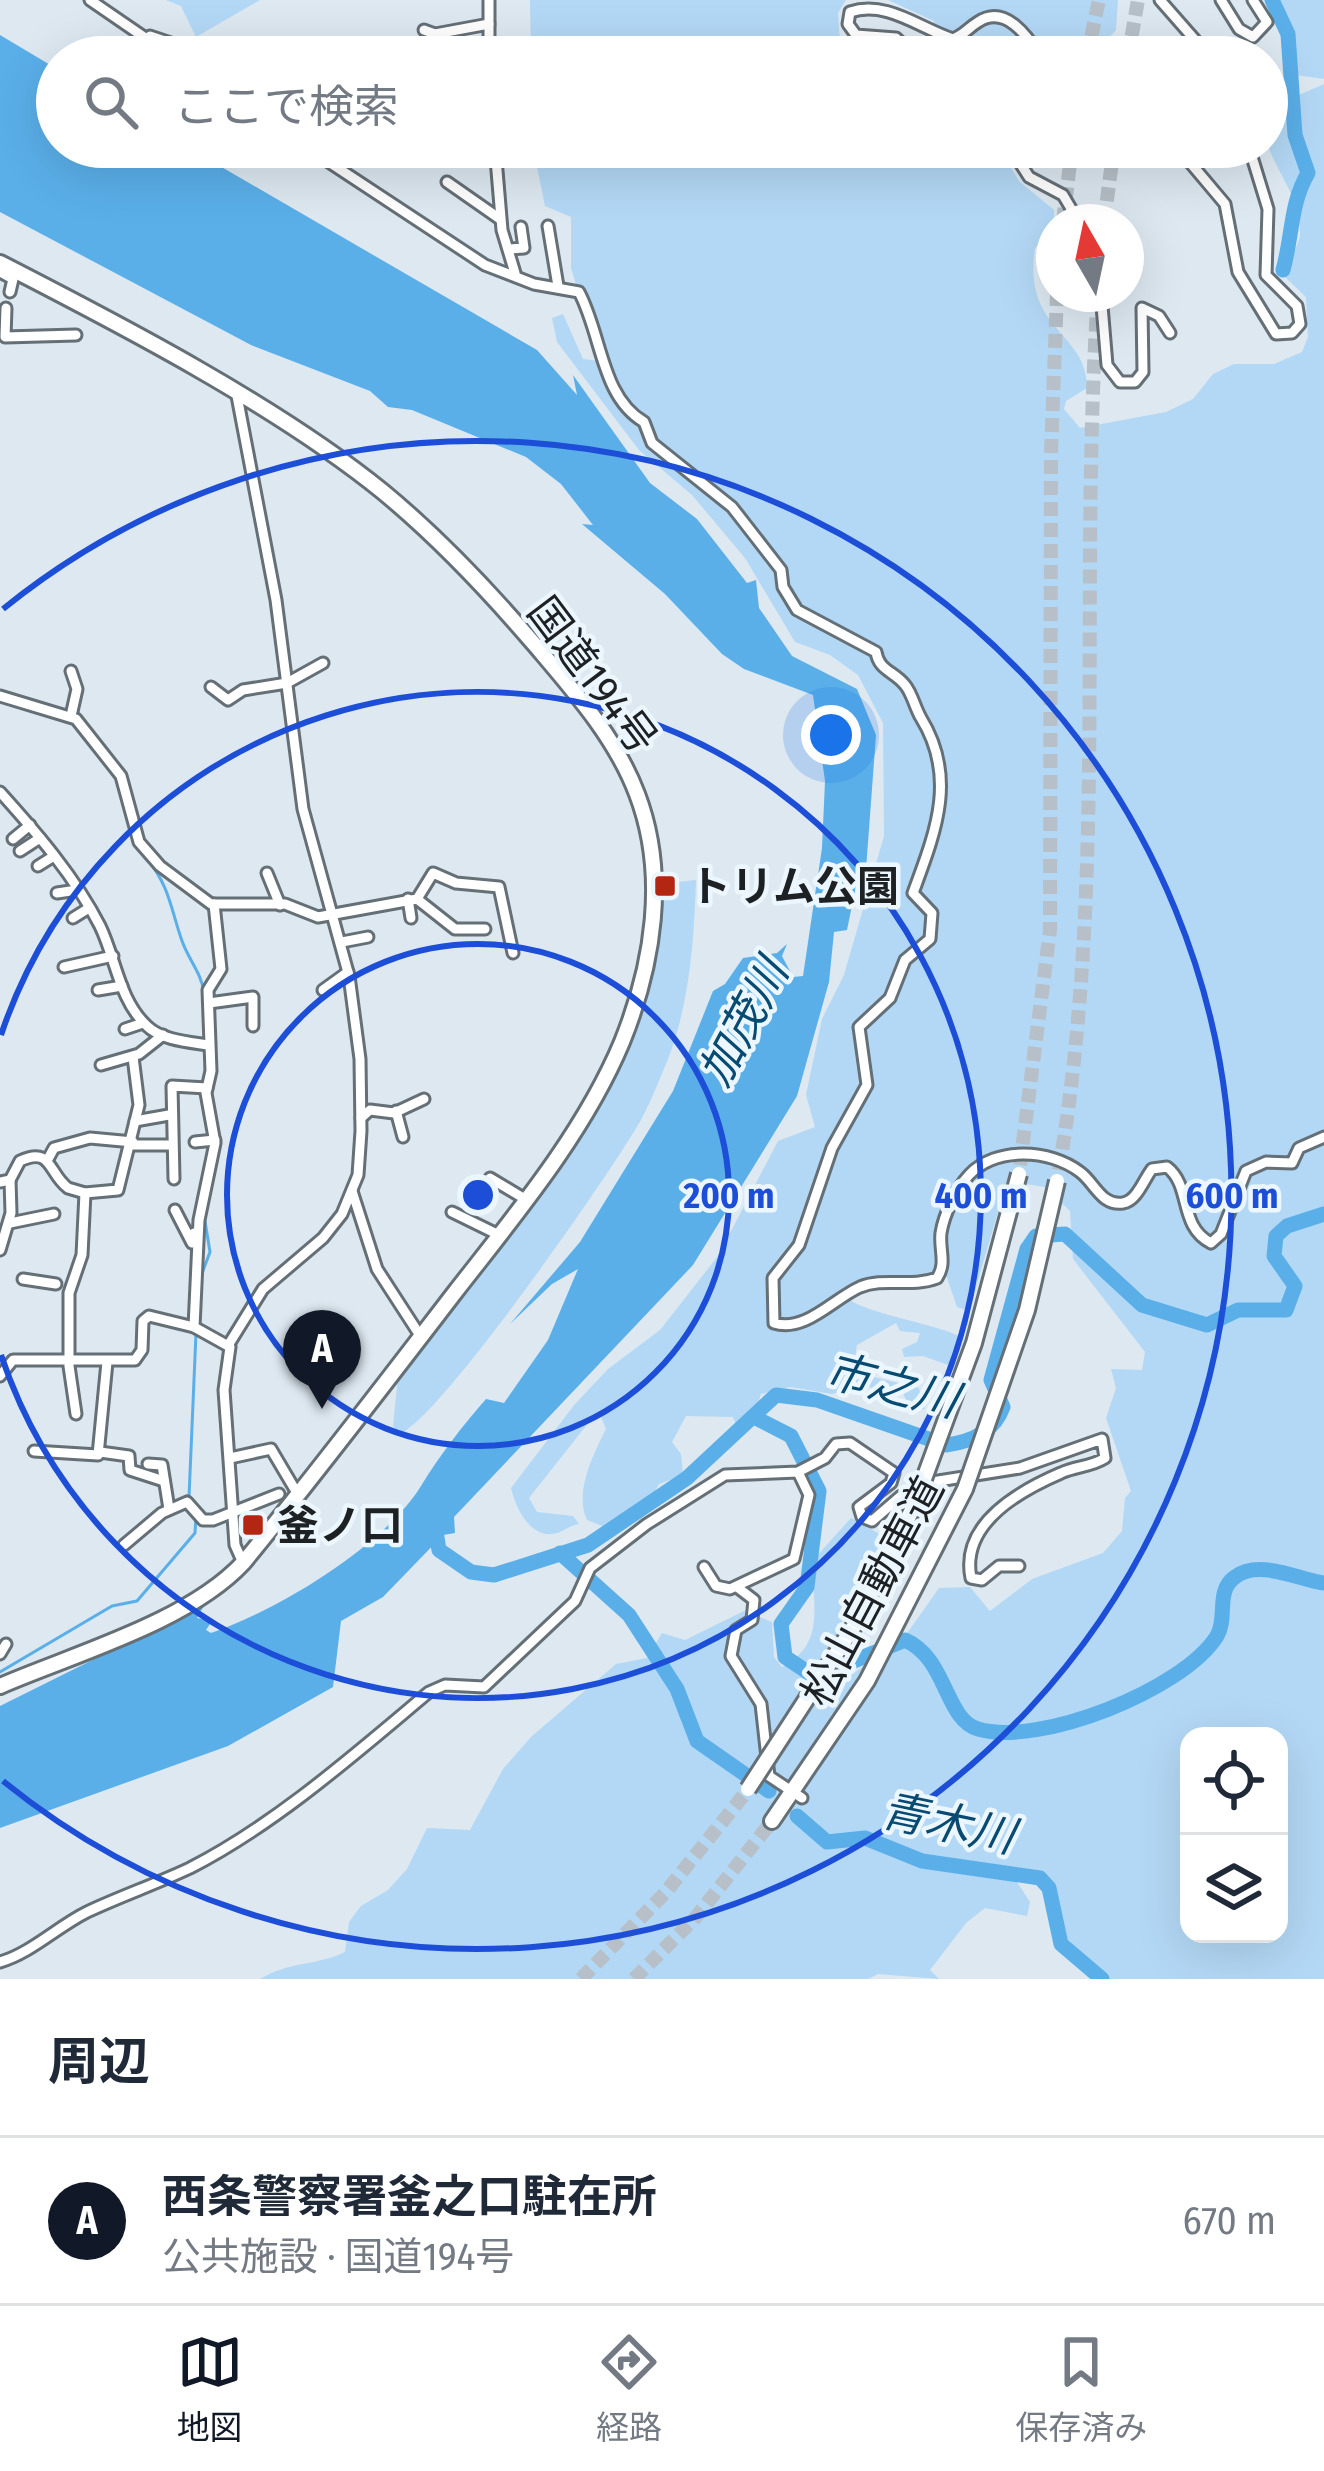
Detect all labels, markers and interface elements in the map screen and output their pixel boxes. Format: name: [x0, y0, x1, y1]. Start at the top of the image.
search box: [36, 36, 1288, 168]
icon: search: [78, 69, 144, 135]
text: ここで検索: [174, 80, 399, 134]
north arrow: [1036, 204, 1144, 312]
street label: 国道194号: [517, 588, 667, 764]
your location: [801, 705, 861, 765]
place label: トリム公園: [689, 862, 899, 912]
marker: トリム公園: [652, 873, 678, 899]
water label: 加茂川: [688, 947, 801, 1095]
centre of rings: [457, 1174, 499, 1216]
text: 200 m: [683, 1174, 774, 1218]
text: 400 m: [935, 1174, 1027, 1218]
text: 600 m: [1185, 1174, 1279, 1218]
pin: A: [283, 1310, 361, 1409]
water label: 市之川: [820, 1343, 968, 1429]
street label: 松山自動車道: [792, 1468, 954, 1714]
place label: 釜ノ口: [277, 1501, 403, 1551]
marker: 釜ノ口: [240, 1512, 266, 1538]
map controls: [1180, 1727, 1288, 1943]
button: locate: [1180, 1727, 1288, 1835]
water label: 青木川: [876, 1784, 1023, 1865]
button: layers: [1180, 1835, 1288, 1943]
text: 周辺: [48, 2031, 150, 2093]
text: 西条警察署釜之口駐在所: [162, 2170, 657, 2224]
text: A: [76, 2198, 98, 2244]
text: 670 m: [1183, 2198, 1276, 2244]
text: 公共施設 · 国道194号: [162, 2234, 514, 2280]
tab: 地図: [177, 2329, 243, 2449]
tab: 経路: [596, 2329, 662, 2449]
tab: 保存済み: [1015, 2329, 1147, 2449]

